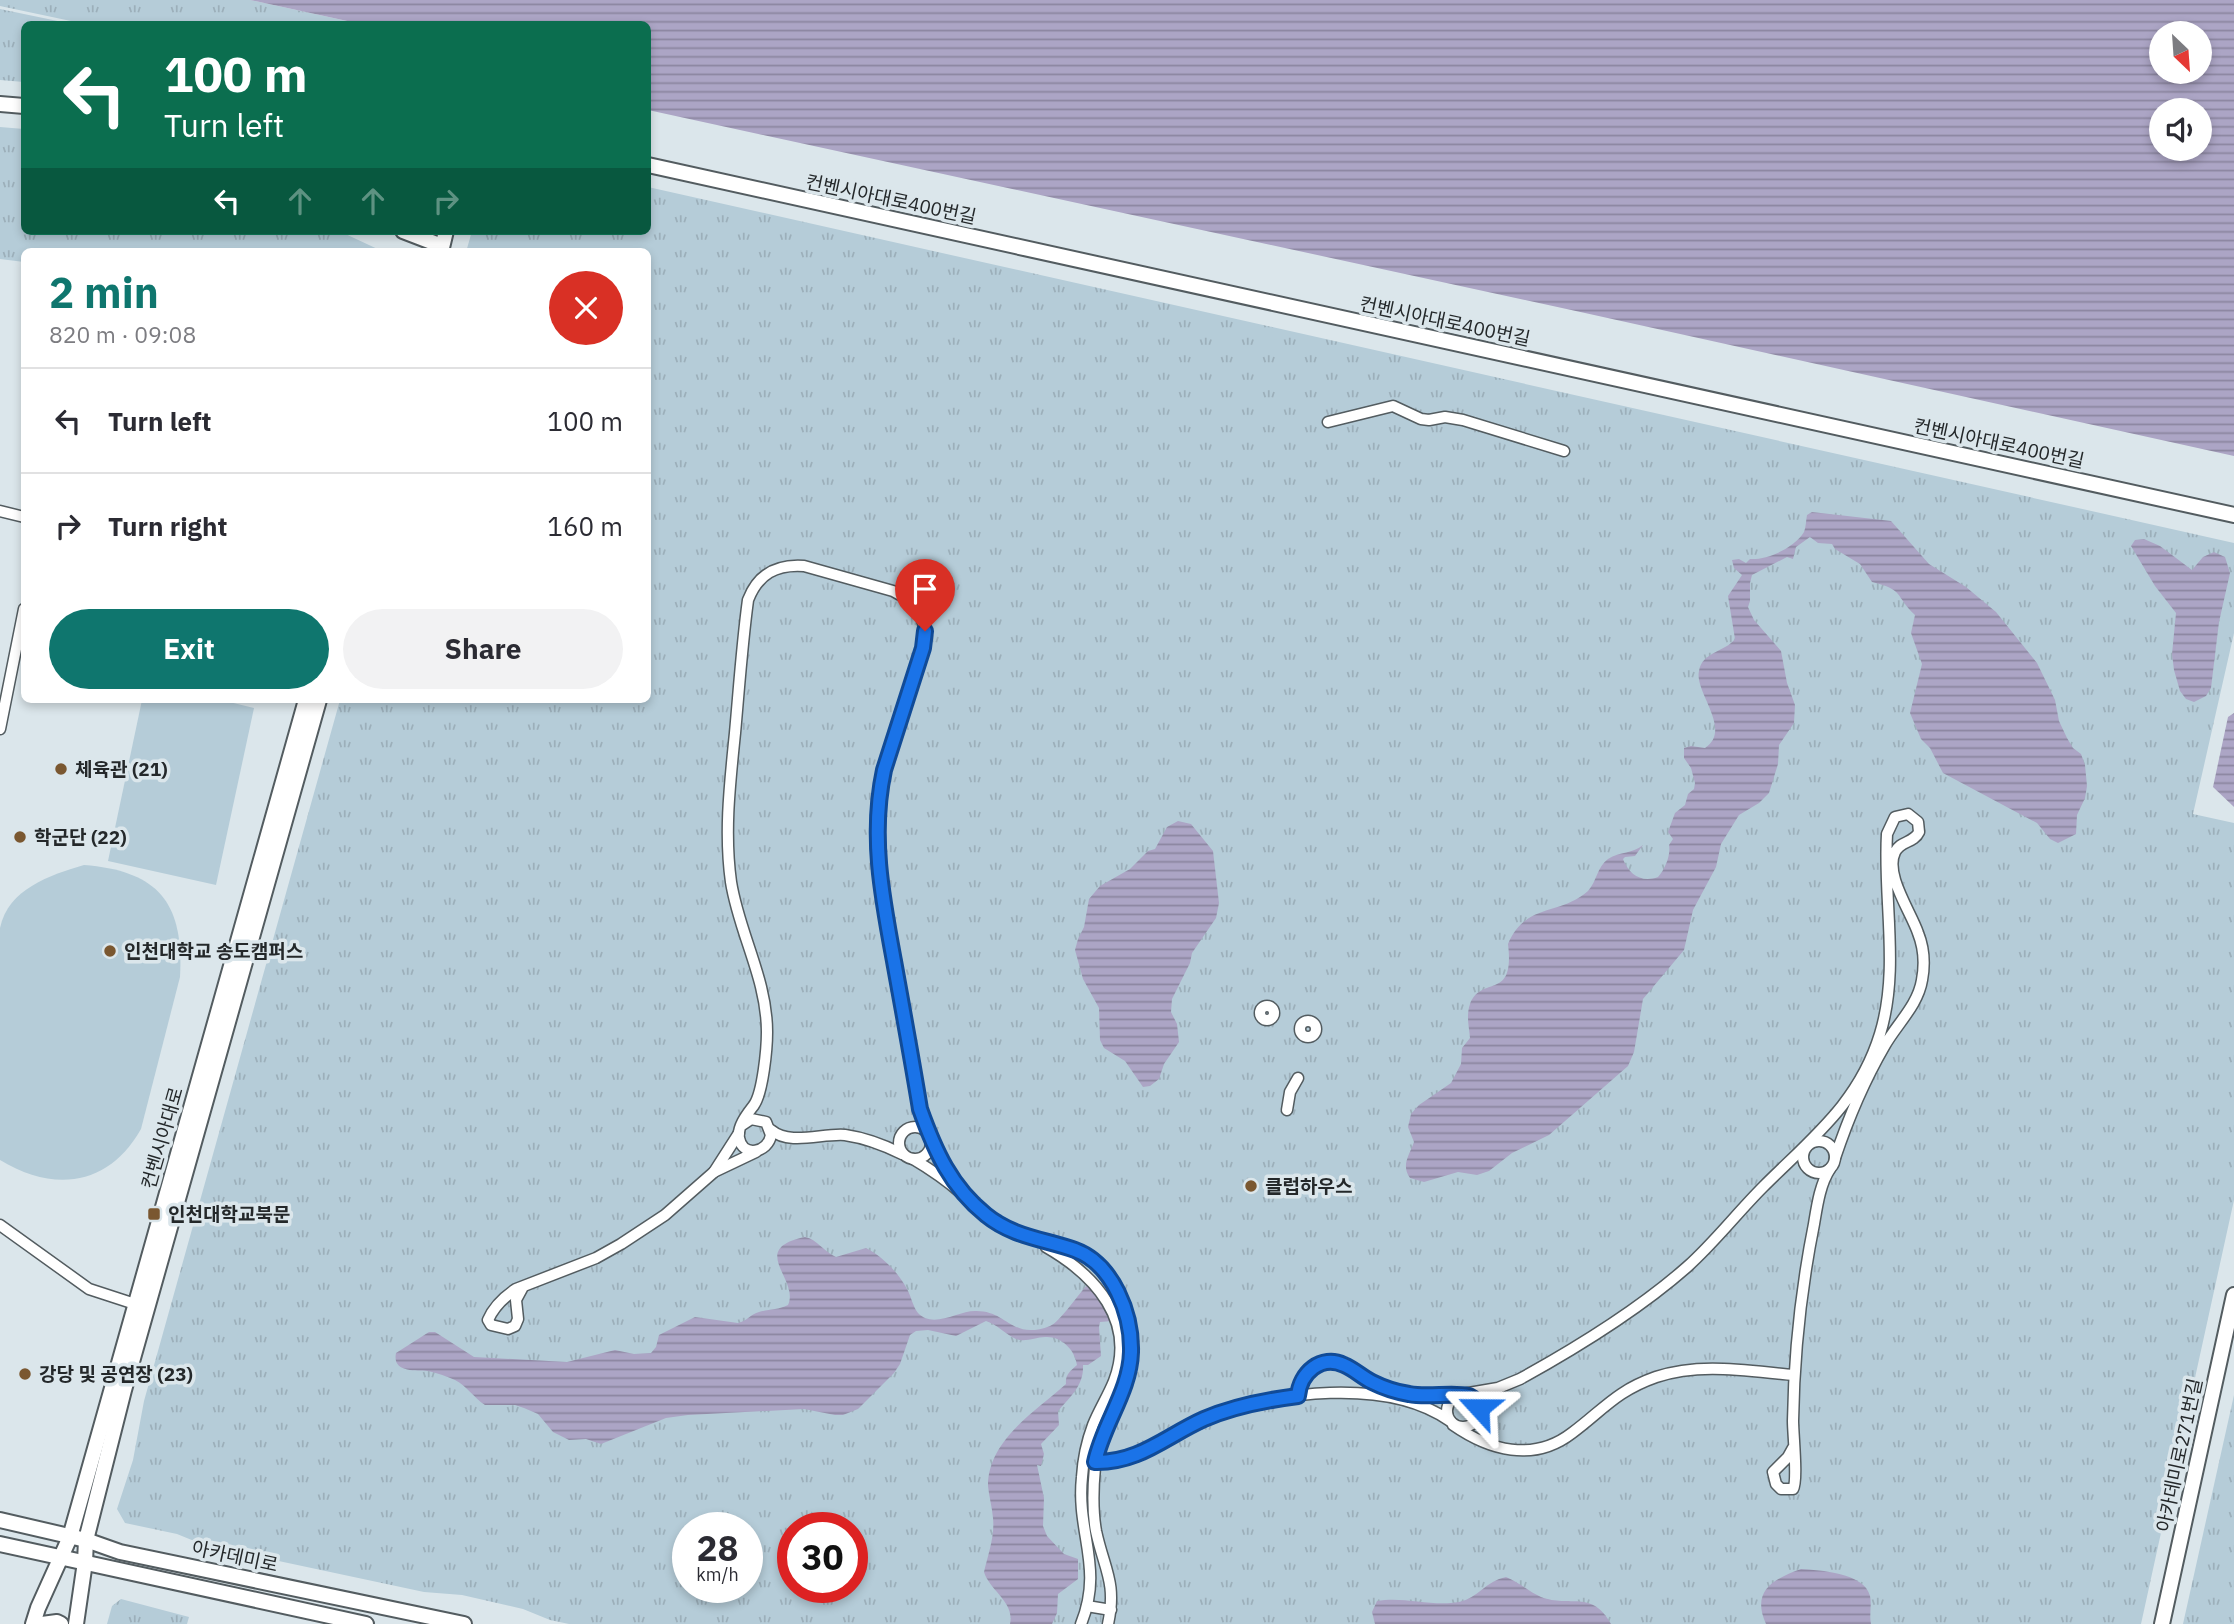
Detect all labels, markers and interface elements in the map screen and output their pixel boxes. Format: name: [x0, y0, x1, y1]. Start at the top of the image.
north arrow: [2149, 21, 2212, 84]
map controls: [2149, 21, 2212, 161]
text: 100 m: [164, 42, 308, 105]
icon: left: [49, 49, 140, 140]
button: sound: [2149, 98, 2212, 161]
text: Turn left: [164, 104, 284, 146]
street label: 컨벤시아대로400번길: [803, 169, 979, 229]
icon: left: [208, 182, 246, 220]
icon: ahead: [281, 182, 319, 220]
icon: ahead: [354, 182, 392, 220]
icon: right: [427, 182, 465, 220]
text: 2 min: [49, 265, 159, 320]
button: close: [549, 271, 623, 345]
street label: 컨벤시아대로400번길: [1357, 291, 1533, 351]
text: 820 m · 09:08: [49, 319, 196, 349]
icon: left: [49, 402, 87, 440]
text: Turn left: [108, 404, 211, 438]
text: 100 m: [547, 404, 623, 438]
street label: 컨벤시아대로400번길: [1911, 413, 2087, 473]
icon: right: [49, 507, 87, 545]
text: Turn right: [108, 509, 227, 543]
text: 160 m: [547, 509, 623, 543]
pin: [895, 559, 955, 631]
icon: arrive: [906, 570, 944, 608]
button: Exit: [49, 609, 329, 689]
button: Share: [343, 609, 623, 689]
place label: 체육관 (21): [75, 757, 168, 781]
marker: 체육관 (21): [53, 761, 69, 777]
place label: 학군단 (22): [34, 825, 127, 849]
marker: 학군단 (22): [12, 829, 28, 845]
place label: 인천대학교 송도캠퍼스: [124, 939, 303, 963]
marker: 인천대학교 송도캠퍼스: [102, 943, 118, 959]
street label: 컨벤시아대로: [136, 1084, 188, 1192]
place label: 클럽하우스: [1265, 1174, 1352, 1198]
marker: 클럽하우스: [1243, 1178, 1259, 1194]
place label: 인천대학교북문: [168, 1202, 290, 1226]
marker: 인천대학교북문: [146, 1206, 162, 1222]
place label: 강당 및 공연장 (23): [39, 1362, 193, 1386]
marker: 강당 및 공연장 (23): [17, 1366, 33, 1382]
position arrow: [1442, 1371, 1516, 1445]
street label: 아카데미로271번길: [2151, 1376, 2207, 1534]
speed limit sign: 30: [777, 1512, 868, 1603]
text: 28: [696, 1525, 739, 1571]
street label: 아카데미로: [190, 1535, 280, 1577]
text: km/h: [696, 1563, 739, 1586]

